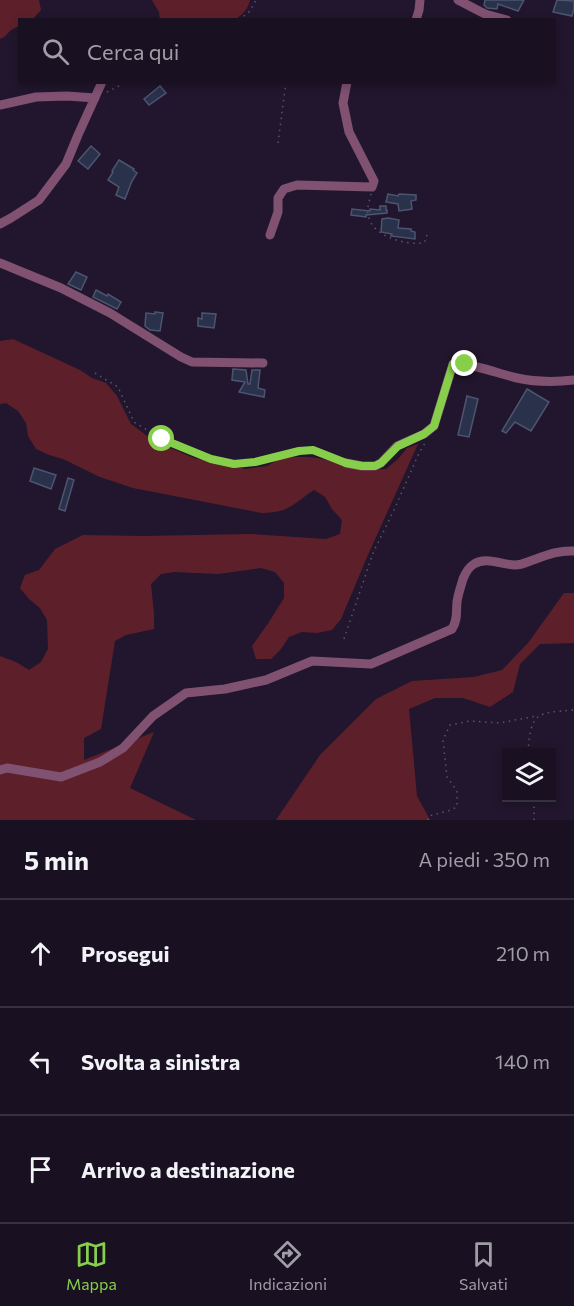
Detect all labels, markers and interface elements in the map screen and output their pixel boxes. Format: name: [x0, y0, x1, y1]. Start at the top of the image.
search box: [18, 18, 556, 84]
icon: search: [39, 35, 72, 68]
text: Cerca qui: [87, 38, 179, 65]
route end: [451, 350, 477, 376]
route start: [148, 425, 174, 451]
map controls: [502, 748, 556, 802]
button: layers: [502, 748, 556, 802]
text: 5 min: [24, 844, 89, 875]
text: A piedi · 350 m: [419, 847, 550, 871]
icon: ahead: [24, 937, 57, 970]
text: Prosegui: [81, 940, 170, 967]
text: 210 m: [496, 941, 550, 965]
icon: left: [24, 1045, 57, 1078]
text: Svolta a sinistra: [81, 1048, 240, 1075]
text: 140 m: [495, 1049, 550, 1073]
icon: arrive: [24, 1153, 57, 1186]
text: Arrivo a destinazione: [81, 1156, 295, 1183]
tab: Mappa: [66, 1238, 117, 1293]
tab: Indicazioni: [249, 1238, 327, 1293]
tab: Salvati: [459, 1238, 508, 1293]

